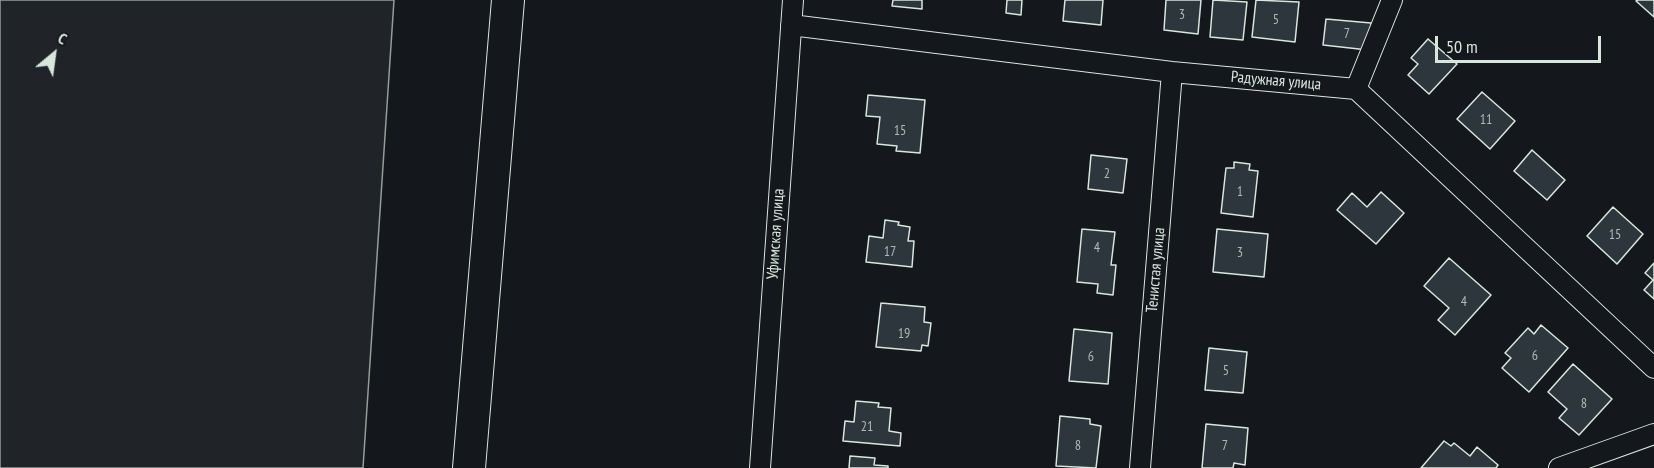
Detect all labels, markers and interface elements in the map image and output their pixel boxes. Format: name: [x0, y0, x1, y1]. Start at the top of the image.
house number: 3: [1179, 7, 1185, 23]
house number: 5: [1273, 12, 1279, 28]
north arrow: [24, 24, 84, 84]
scale bar: [1438, 24, 1604, 62]
house number: 7: [1344, 26, 1350, 42]
text: С: [55, 28, 71, 49]
text: 50 m: [1446, 35, 1478, 58]
street label: Радужная улица: [1230, 67, 1322, 95]
house number: 11: [1480, 112, 1492, 128]
house number: 15: [894, 123, 906, 139]
house number: 2: [1104, 166, 1110, 182]
house number: 1: [1237, 184, 1243, 200]
street label: Уфимская улица: [763, 188, 789, 280]
street label: Тенистая улица: [1143, 227, 1169, 313]
house number: 15: [1609, 227, 1621, 243]
house number: 4: [1094, 240, 1100, 256]
house number: 17: [884, 244, 896, 260]
house number: 3: [1237, 245, 1243, 261]
house number: 4: [1461, 294, 1467, 310]
house number: 19: [898, 326, 910, 342]
house number: 6: [1532, 348, 1538, 364]
house number: 6: [1088, 349, 1094, 365]
house number: 5: [1223, 363, 1229, 379]
house number: 8: [1581, 396, 1587, 412]
house number: 21: [861, 419, 873, 435]
house number: 8: [1075, 438, 1081, 454]
house number: 7: [1222, 438, 1228, 454]

